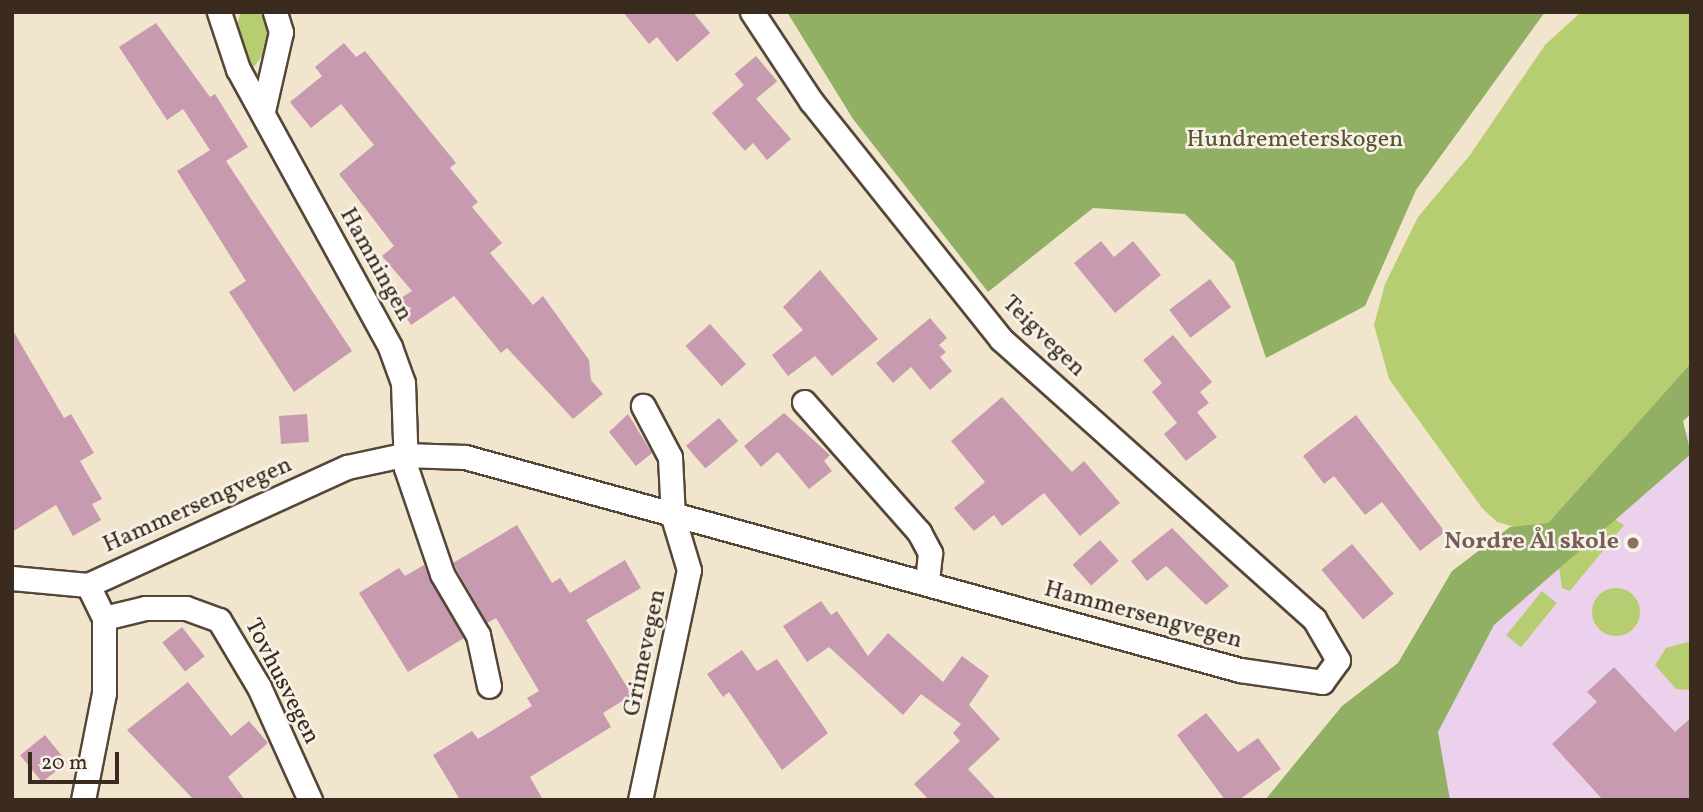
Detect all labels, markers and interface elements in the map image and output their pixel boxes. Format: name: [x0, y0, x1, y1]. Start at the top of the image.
park label: Hundremeterskogen: [1187, 127, 1403, 155]
street label: Hamningen: [332, 203, 418, 327]
street label: Teigvegen: [995, 290, 1091, 384]
street label: Hammersengvegen: [99, 451, 297, 561]
place label: Nordre Ål skole: [1444, 529, 1619, 557]
marker: Nordre Ål skole: [1625, 535, 1641, 551]
street label: Hammersengvegen: [1041, 576, 1245, 656]
street label: Grimevegen: [619, 587, 673, 719]
street label: Tovhusvegen: [237, 614, 325, 750]
scale bar: [32, 738, 122, 782]
text: 20 m: [41, 749, 87, 778]

